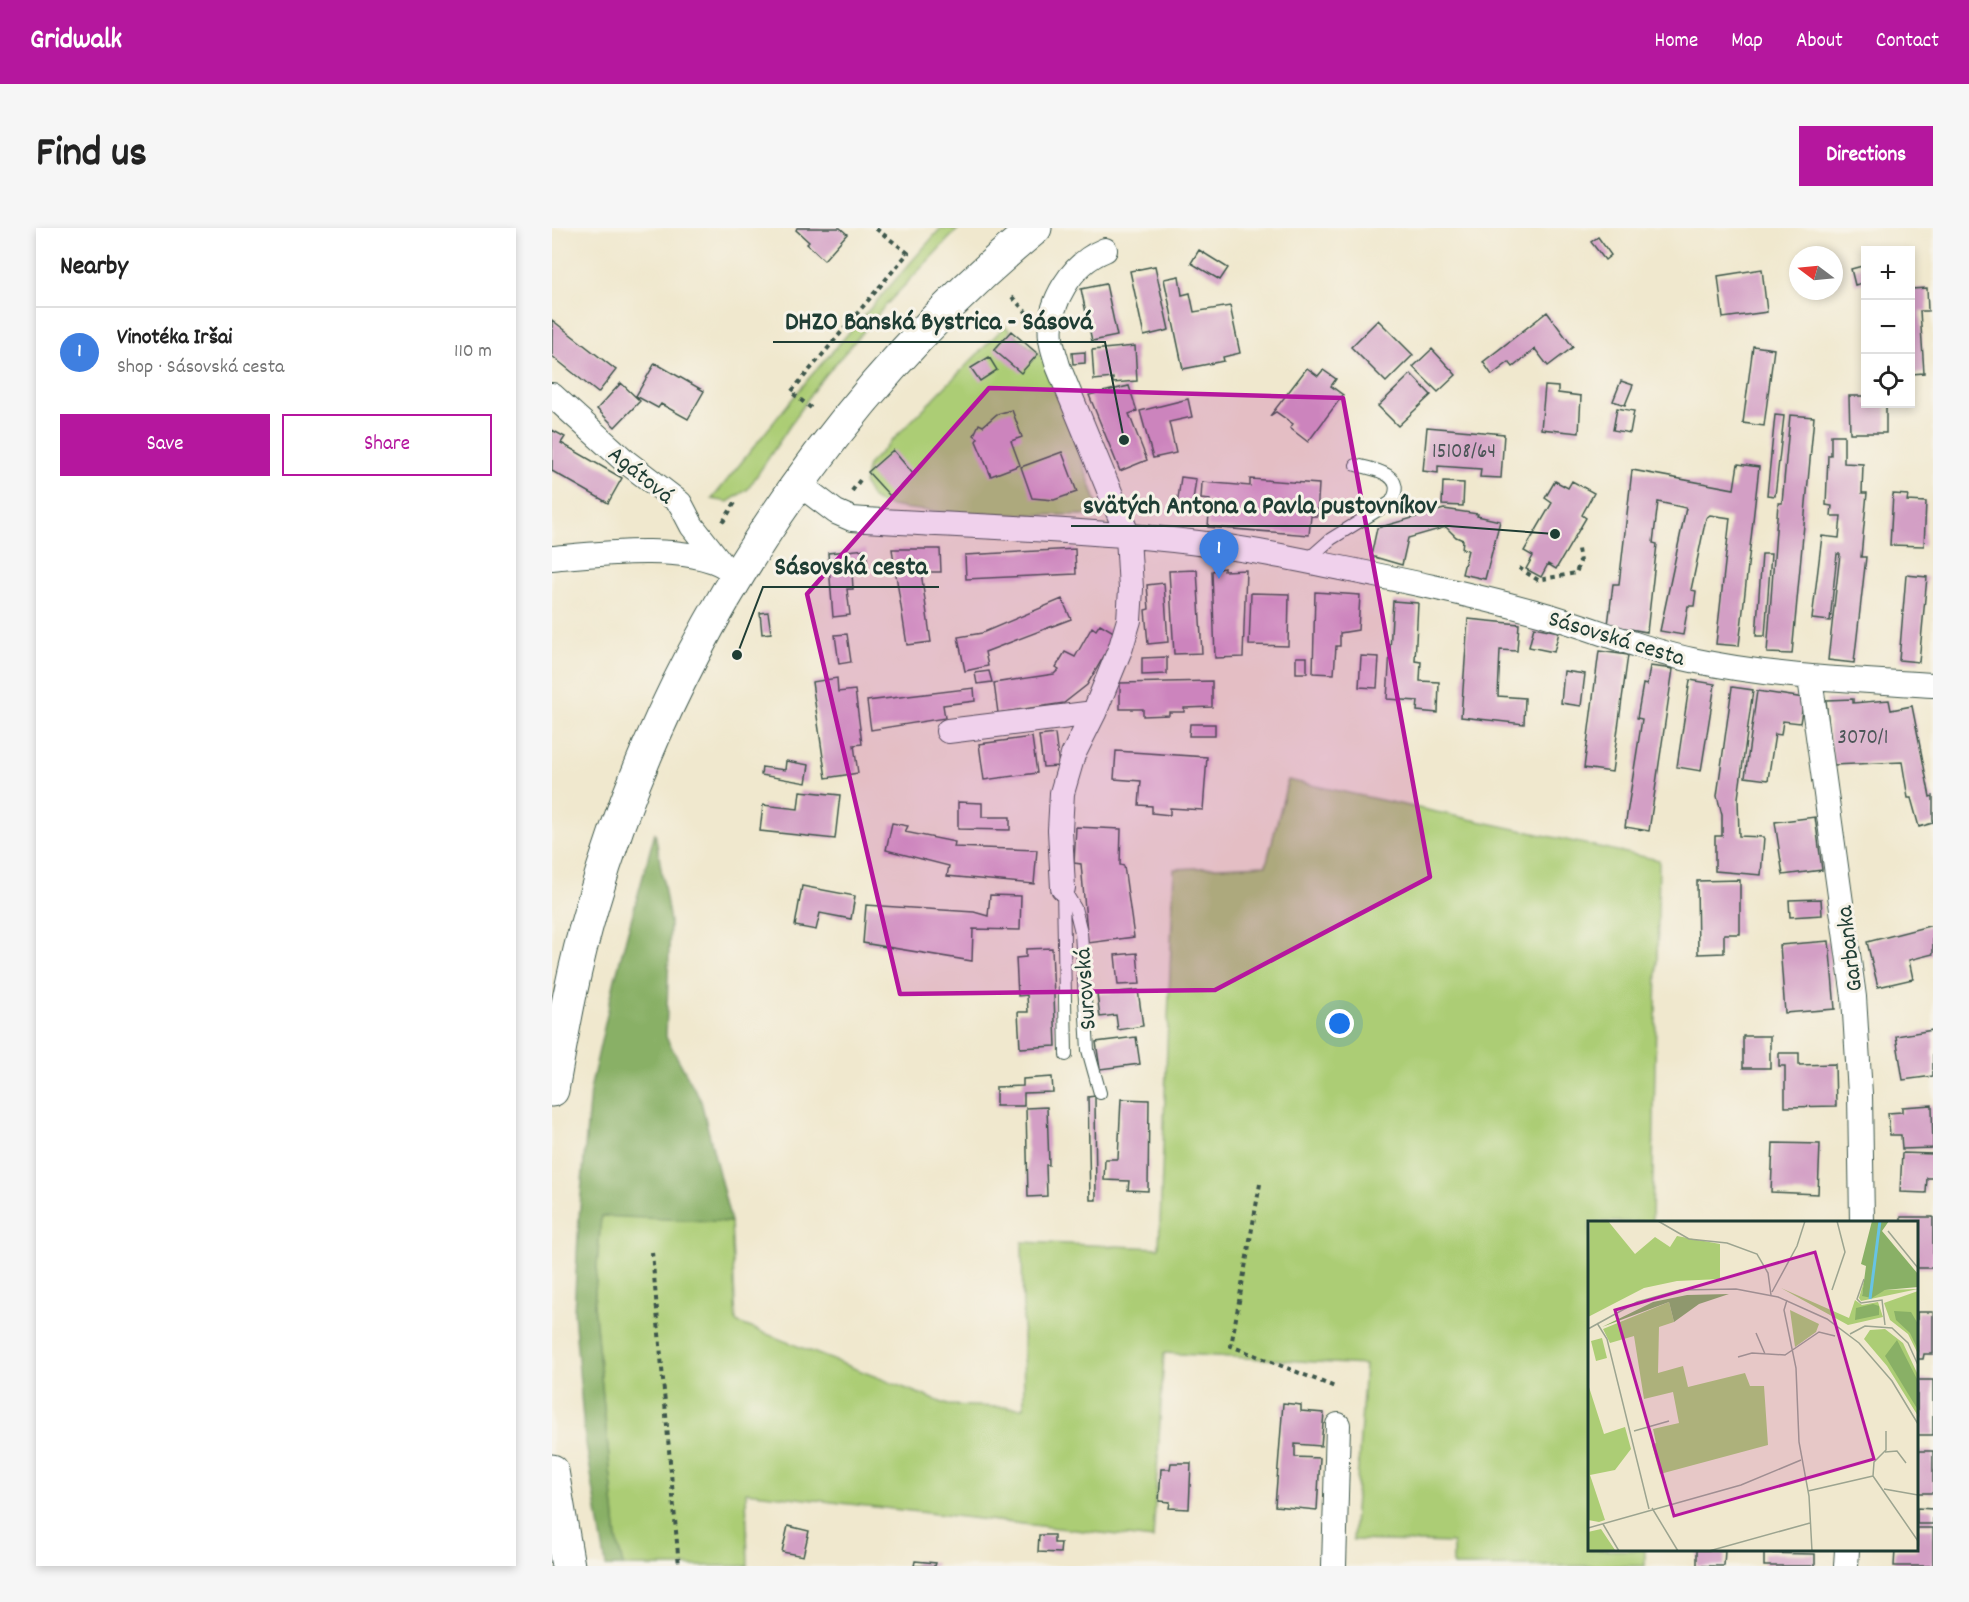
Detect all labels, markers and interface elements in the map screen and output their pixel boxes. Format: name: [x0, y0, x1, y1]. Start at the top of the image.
text: Gridwalk: [30, 22, 122, 62]
text: Home: [1654, 27, 1698, 57]
text: Map: [1731, 27, 1763, 57]
text: About: [1796, 27, 1843, 57]
text: Contact: [1876, 27, 1939, 57]
text: Find us: [36, 126, 147, 186]
button: Directions: [1799, 126, 1933, 186]
north arrow: [1789, 246, 1843, 300]
map controls: [1861, 246, 1915, 408]
button: +: [1861, 246, 1915, 300]
text: Nearby: [60, 249, 128, 286]
callout: DHZO Banská Bystrica - Sásová: [773, 298, 1105, 342]
button: −: [1861, 300, 1915, 354]
text: DHZO Banská Bystrica - Sásová: [785, 305, 1094, 342]
text: Vinotéka Iršai: [117, 323, 232, 354]
text: 1: [77, 338, 82, 366]
text: 110 m: [454, 338, 492, 366]
text: Shop · Sásovská cesta: [117, 354, 285, 382]
button: locate: [1861, 354, 1915, 408]
button: Save: [60, 414, 270, 476]
button: Share: [282, 414, 492, 476]
house number: 15108/64: [1432, 438, 1496, 468]
street label: Agátová: [599, 439, 681, 514]
callout: svätých Antona a Pavla pustovníkov: [1071, 482, 1449, 526]
text: svätých Antona a Pavla pustovníkov: [1083, 489, 1437, 526]
pin: 1: [1200, 530, 1238, 579]
callout: Sásovská cesta: [763, 543, 939, 587]
text: Sásovská cesta: [775, 550, 928, 587]
street label: Sásovská cesta: [1544, 603, 1689, 677]
house number: 3070/1: [1838, 724, 1888, 754]
street label: Garbanka: [1829, 903, 1873, 993]
street label: Surovská: [1067, 946, 1107, 1031]
your location: [1325, 1009, 1354, 1038]
inset map: [1588, 1221, 1918, 1551]

